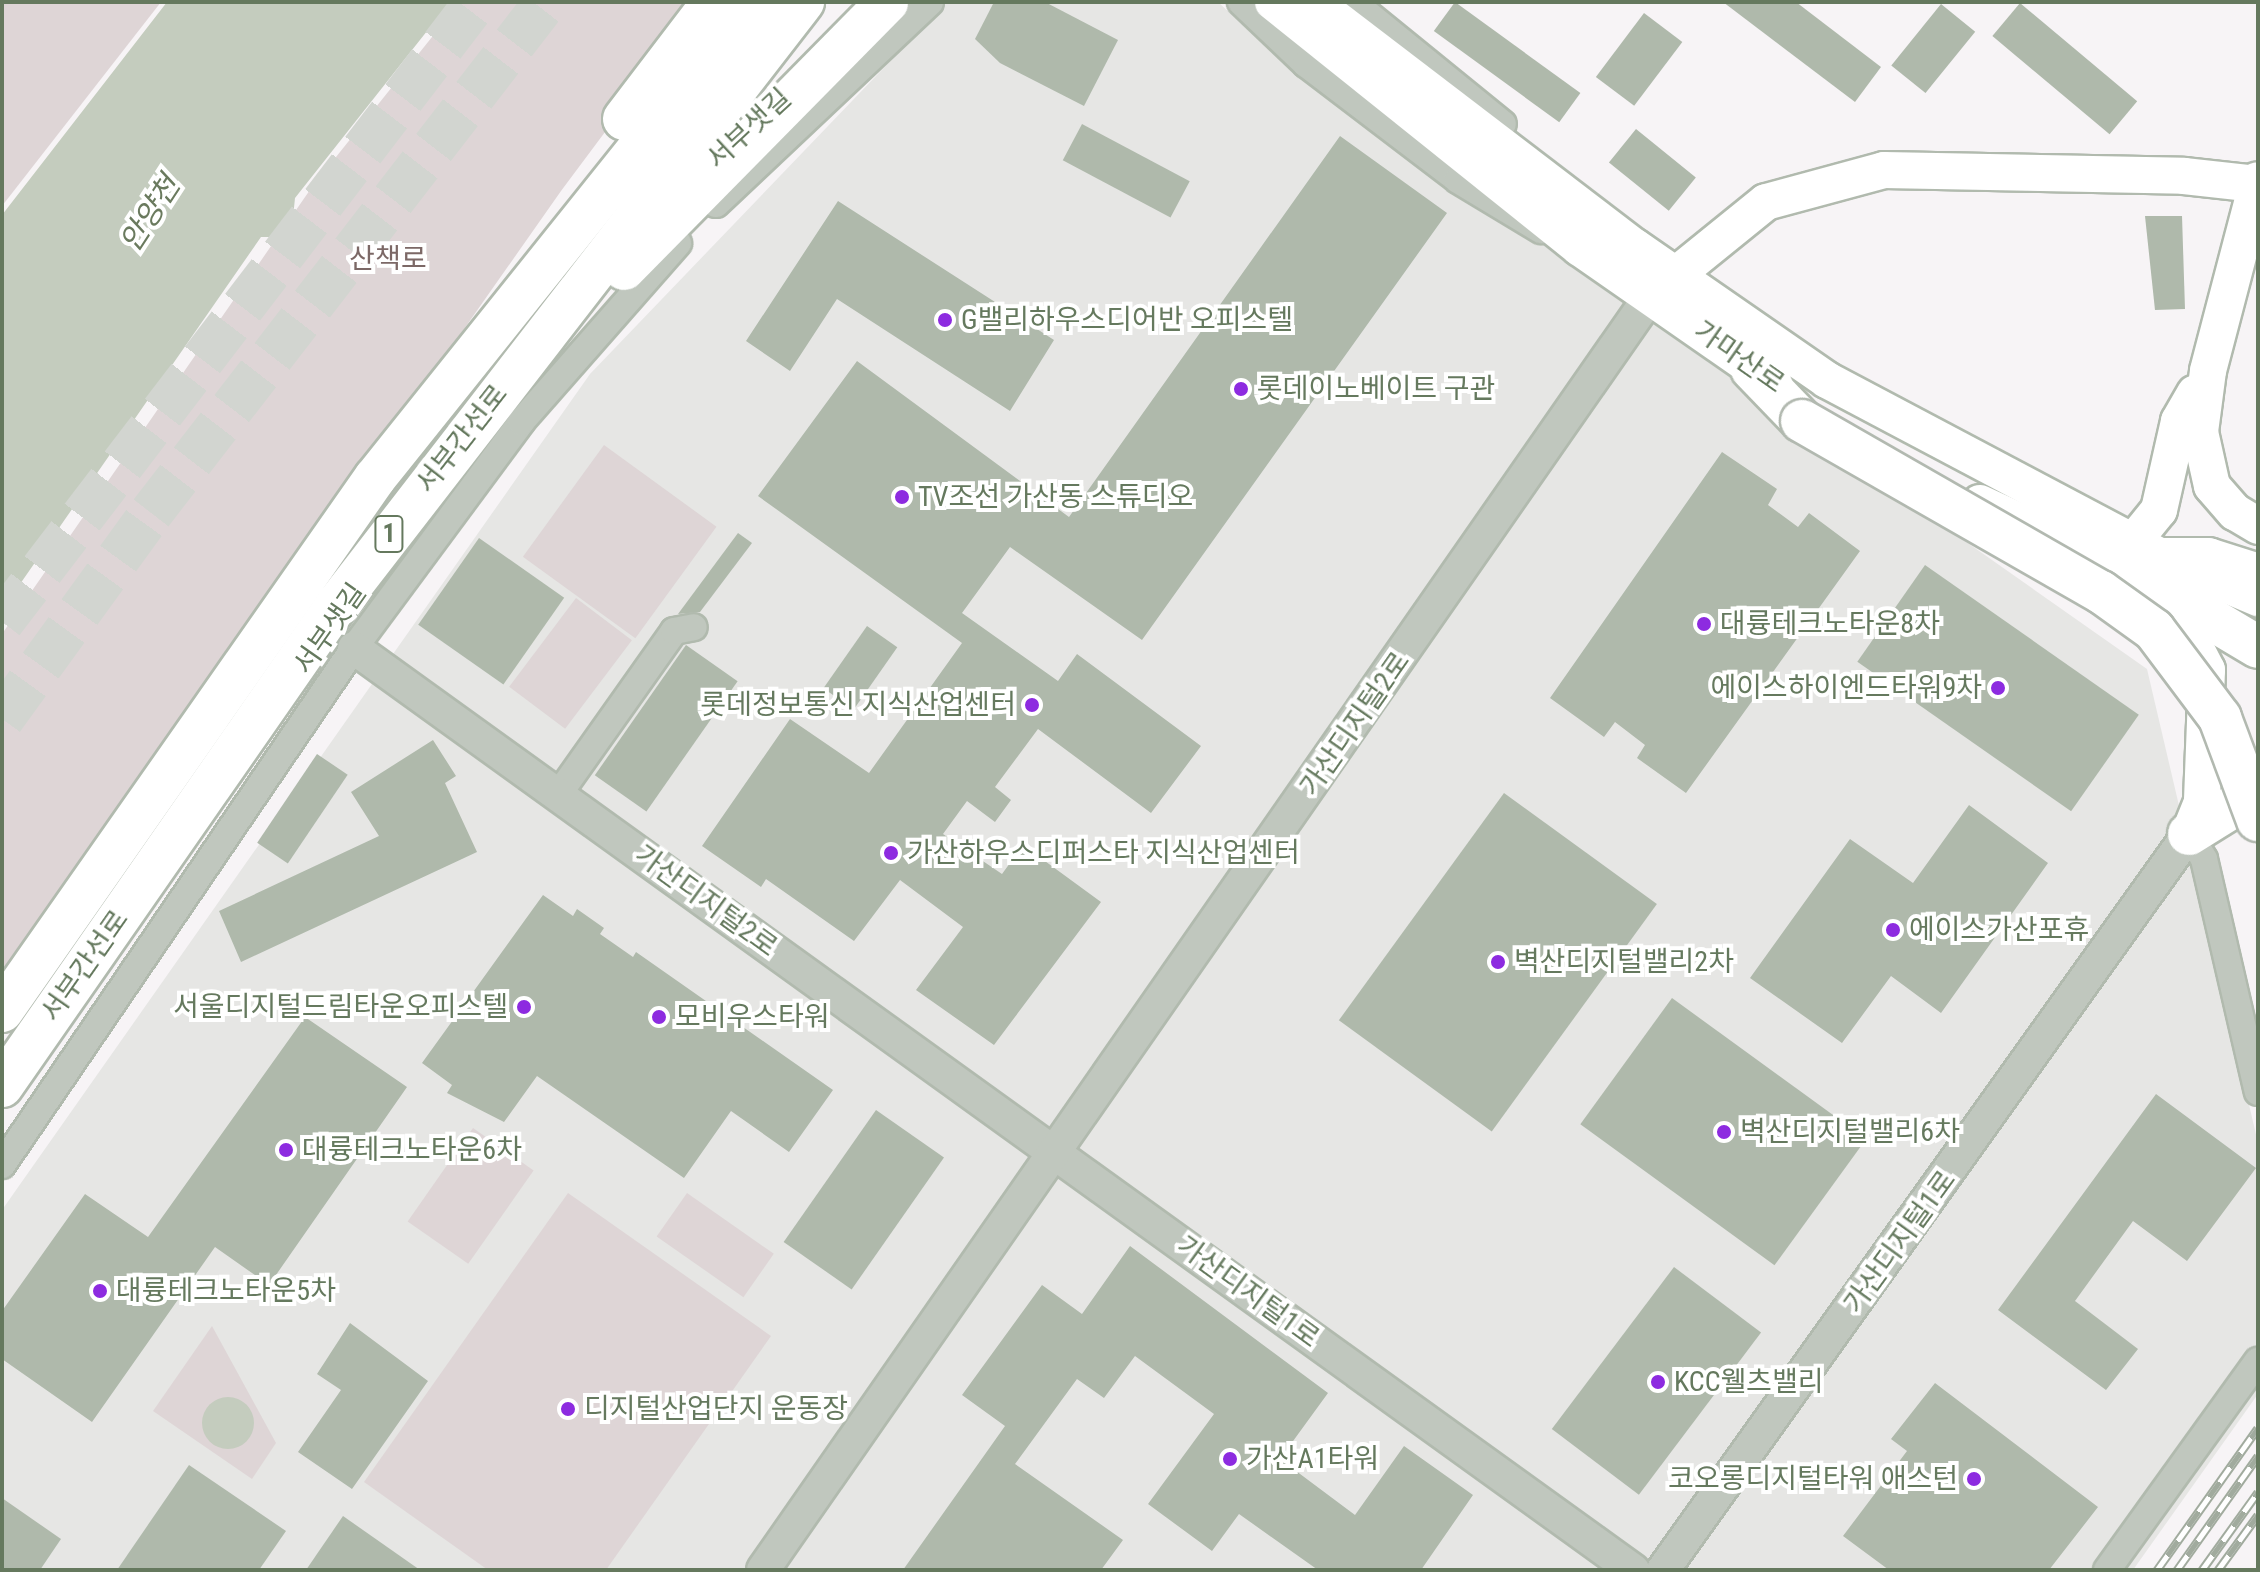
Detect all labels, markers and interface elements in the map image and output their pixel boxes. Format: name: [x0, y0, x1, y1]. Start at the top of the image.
street label: 서부샛길: [700, 82, 798, 176]
water label: 안양천: [112, 169, 188, 259]
park label: 산책로: [349, 242, 427, 276]
place label: G밸리하우스디어반 오피스텔: [961, 303, 1293, 337]
marker: G밸리하우스디어반 오피스텔: [936, 311, 954, 329]
street label: 가마산로: [1687, 314, 1791, 400]
place label: 롯데이노베이트 구관: [1257, 372, 1495, 406]
street label: 서부간선로: [409, 378, 515, 500]
marker: 롯데이노베이트 구관: [1232, 380, 1250, 398]
place label: TV조선 가산동 스튜디오: [918, 480, 1193, 514]
marker: TV조선 가산동 스튜디오: [893, 488, 911, 506]
road number: 1: [373, 512, 405, 556]
street label: 서부샛길: [287, 577, 373, 681]
place label: 대륭테크노타운8차: [1720, 607, 1940, 641]
marker: 대륭테크노타운8차: [1695, 615, 1713, 633]
street label: 가산디지털2로: [1293, 645, 1417, 803]
place label: 에이스하이엔드타워9차: [1711, 671, 1982, 705]
marker: 에이스하이엔드타워9차: [1989, 679, 2007, 697]
place label: 롯데정보통신 지식산업센터: [700, 688, 1016, 722]
marker: 롯데정보통신 지식산업센터: [1023, 696, 1041, 714]
place label: 가산하우스디퍼스타 지식산업센터: [907, 836, 1300, 870]
street label: 가산디지털2로: [628, 838, 784, 964]
marker: 가산하우스디퍼스타 지식산업센터: [882, 844, 900, 862]
street label: 서부간선로: [34, 904, 136, 1028]
place label: 에이스가산포휴: [1909, 913, 2089, 947]
marker: 에이스가산포휴: [1884, 921, 1902, 939]
place label: 벽산디지털밸리2차: [1514, 945, 1734, 979]
marker: 벽산디지털밸리2차: [1489, 953, 1507, 971]
place label: 서울디지털드림타운오피스텔: [173, 990, 508, 1024]
marker: 서울디지털드림타운오피스텔: [515, 998, 533, 1016]
place label: 모비우스타워: [675, 1000, 830, 1034]
marker: 모비우스타워: [650, 1008, 668, 1026]
place label: 벽산디지털밸리6차: [1740, 1115, 1960, 1149]
marker: 벽산디지털밸리6차: [1715, 1123, 1733, 1141]
place label: 대륭테크노타운6차: [302, 1133, 522, 1167]
marker: 대륭테크노타운6차: [277, 1141, 295, 1159]
street label: 가산디지털1로: [1837, 1164, 1963, 1320]
street label: 가산디지털1로: [1170, 1229, 1326, 1355]
place label: 대륭테크노타운5차: [116, 1274, 336, 1308]
marker: 대륭테크노타운5차: [91, 1282, 109, 1300]
place label: KCC웰츠밸리: [1674, 1365, 1824, 1399]
marker: KCC웰츠밸리: [1649, 1373, 1667, 1391]
place label: 디지털산업단지 운동장: [584, 1392, 848, 1426]
marker: 디지털산업단지 운동장: [559, 1400, 577, 1418]
place label: 가산A1타워: [1246, 1442, 1379, 1476]
marker: 가산A1타워: [1221, 1450, 1239, 1468]
place label: 코오롱디지털타워 애스턴: [1668, 1462, 1958, 1496]
marker: 코오롱디지털타워 애스턴: [1965, 1470, 1983, 1488]

